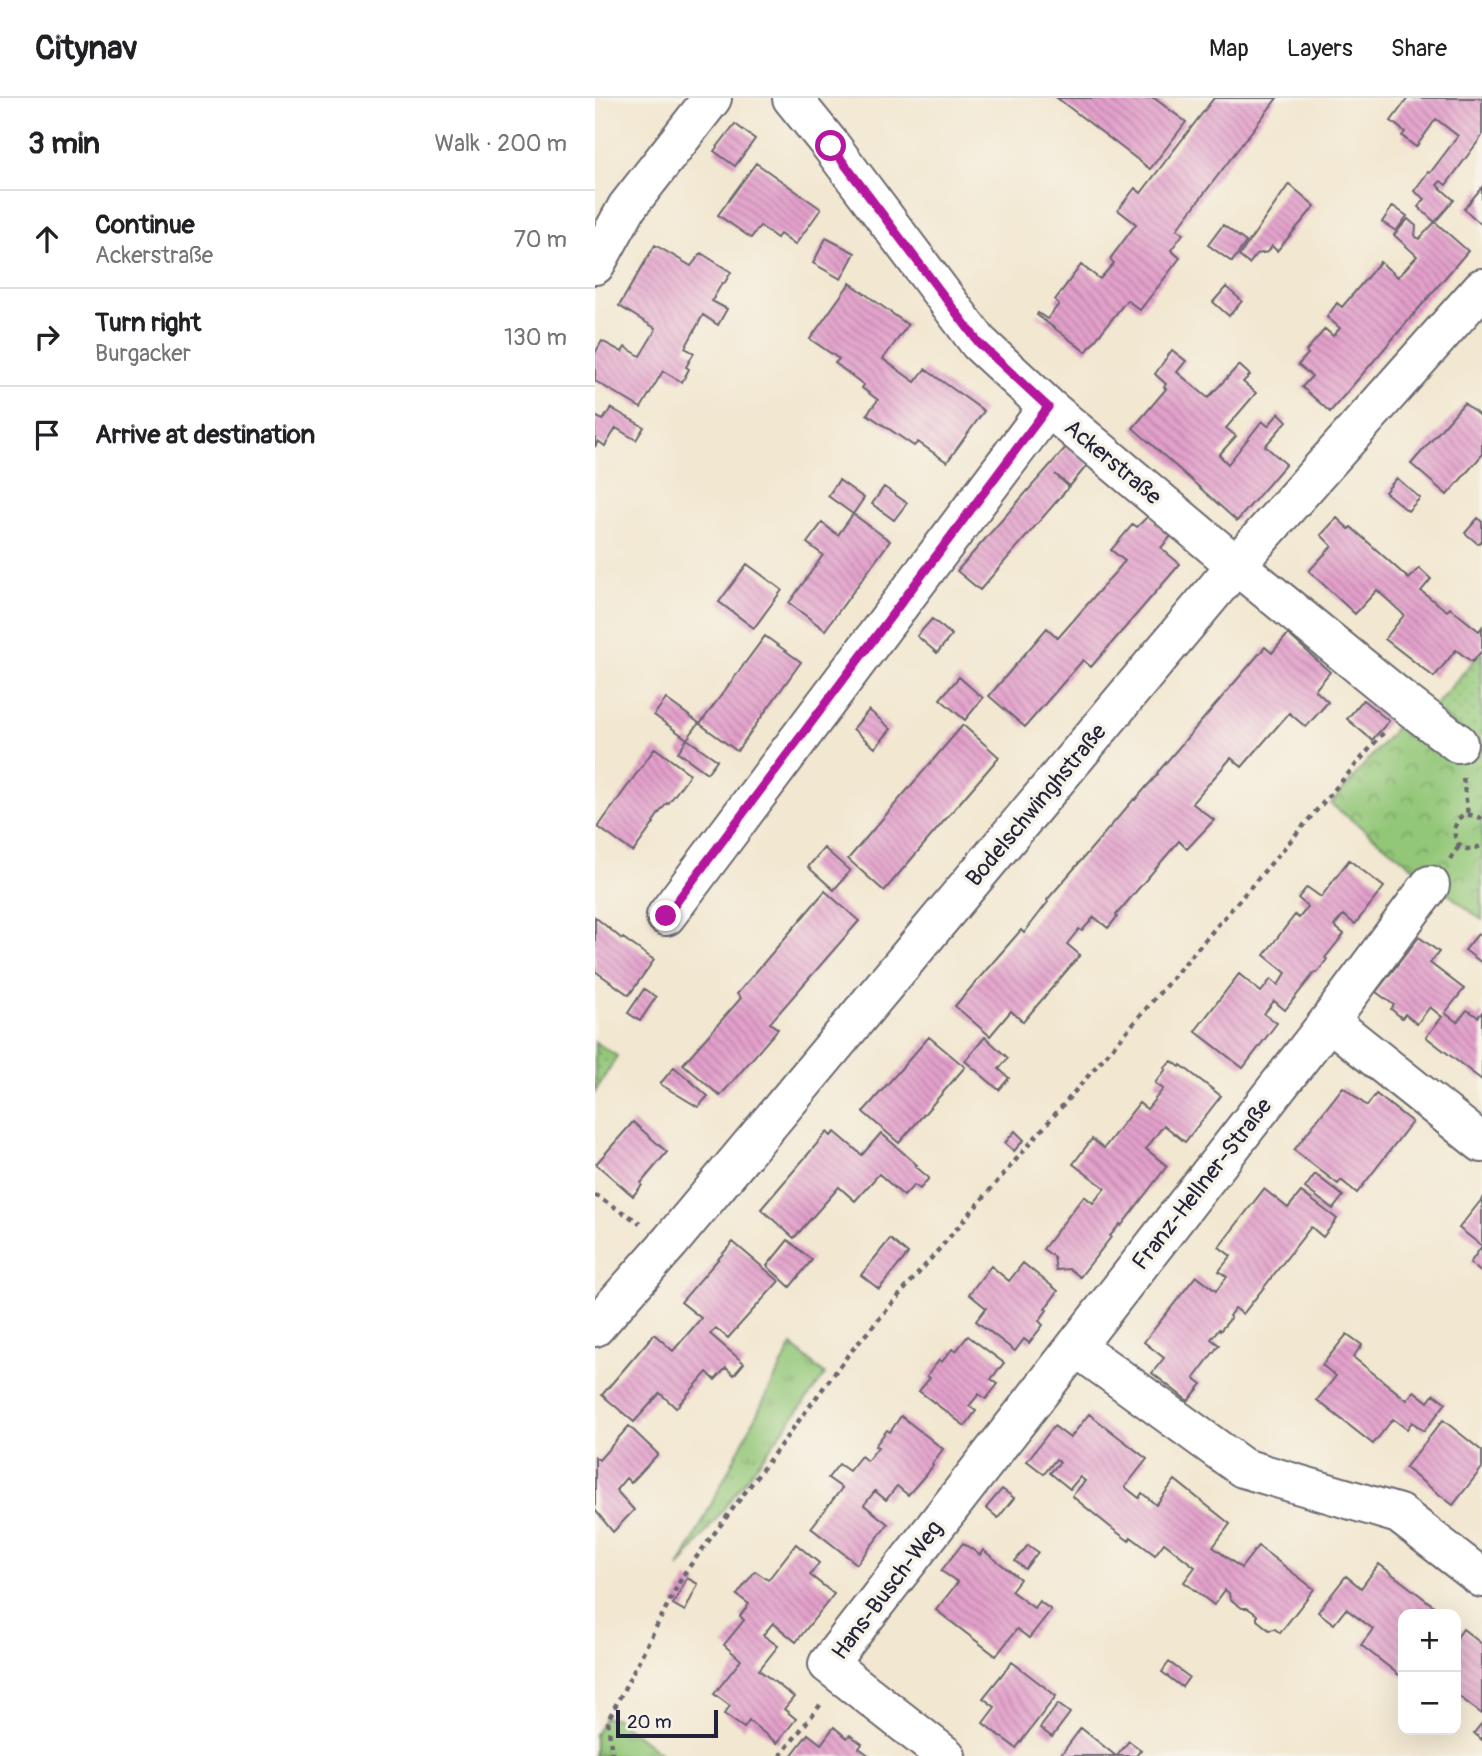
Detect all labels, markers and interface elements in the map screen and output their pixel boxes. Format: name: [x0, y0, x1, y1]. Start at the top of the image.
text: Citynav: [35, 28, 138, 69]
text: Map: [1209, 34, 1249, 63]
text: Layers: [1287, 34, 1353, 63]
text: Share: [1391, 34, 1447, 63]
text: 3 min: [28, 125, 100, 162]
text: Walk · 200 m: [434, 129, 567, 158]
route start: [815, 130, 846, 161]
text: Continue: [95, 209, 195, 241]
icon: ahead: [28, 220, 66, 258]
text: 70 m: [514, 225, 567, 254]
text: Ackerstraße: [95, 241, 213, 270]
text: Turn right: [95, 307, 201, 339]
icon: right: [28, 318, 66, 356]
text: 130 m: [504, 323, 567, 352]
text: Burgacker: [95, 339, 191, 368]
street label: Ackerstraße: [1058, 413, 1168, 511]
icon: arrive: [28, 416, 66, 454]
text: Arrive at destination: [95, 419, 315, 451]
street label: Bodelschwinghstraße: [959, 717, 1113, 892]
route end: [650, 900, 681, 931]
street label: Franz-Hellner-Straße: [1126, 1092, 1279, 1276]
street label: Hans-Busch-Weg: [825, 1515, 949, 1665]
map controls: [1398, 1609, 1461, 1735]
button: +: [1398, 1609, 1461, 1672]
button: −: [1398, 1672, 1461, 1735]
scale bar: [616, 1707, 717, 1739]
text: 20 m: [627, 1710, 672, 1734]

